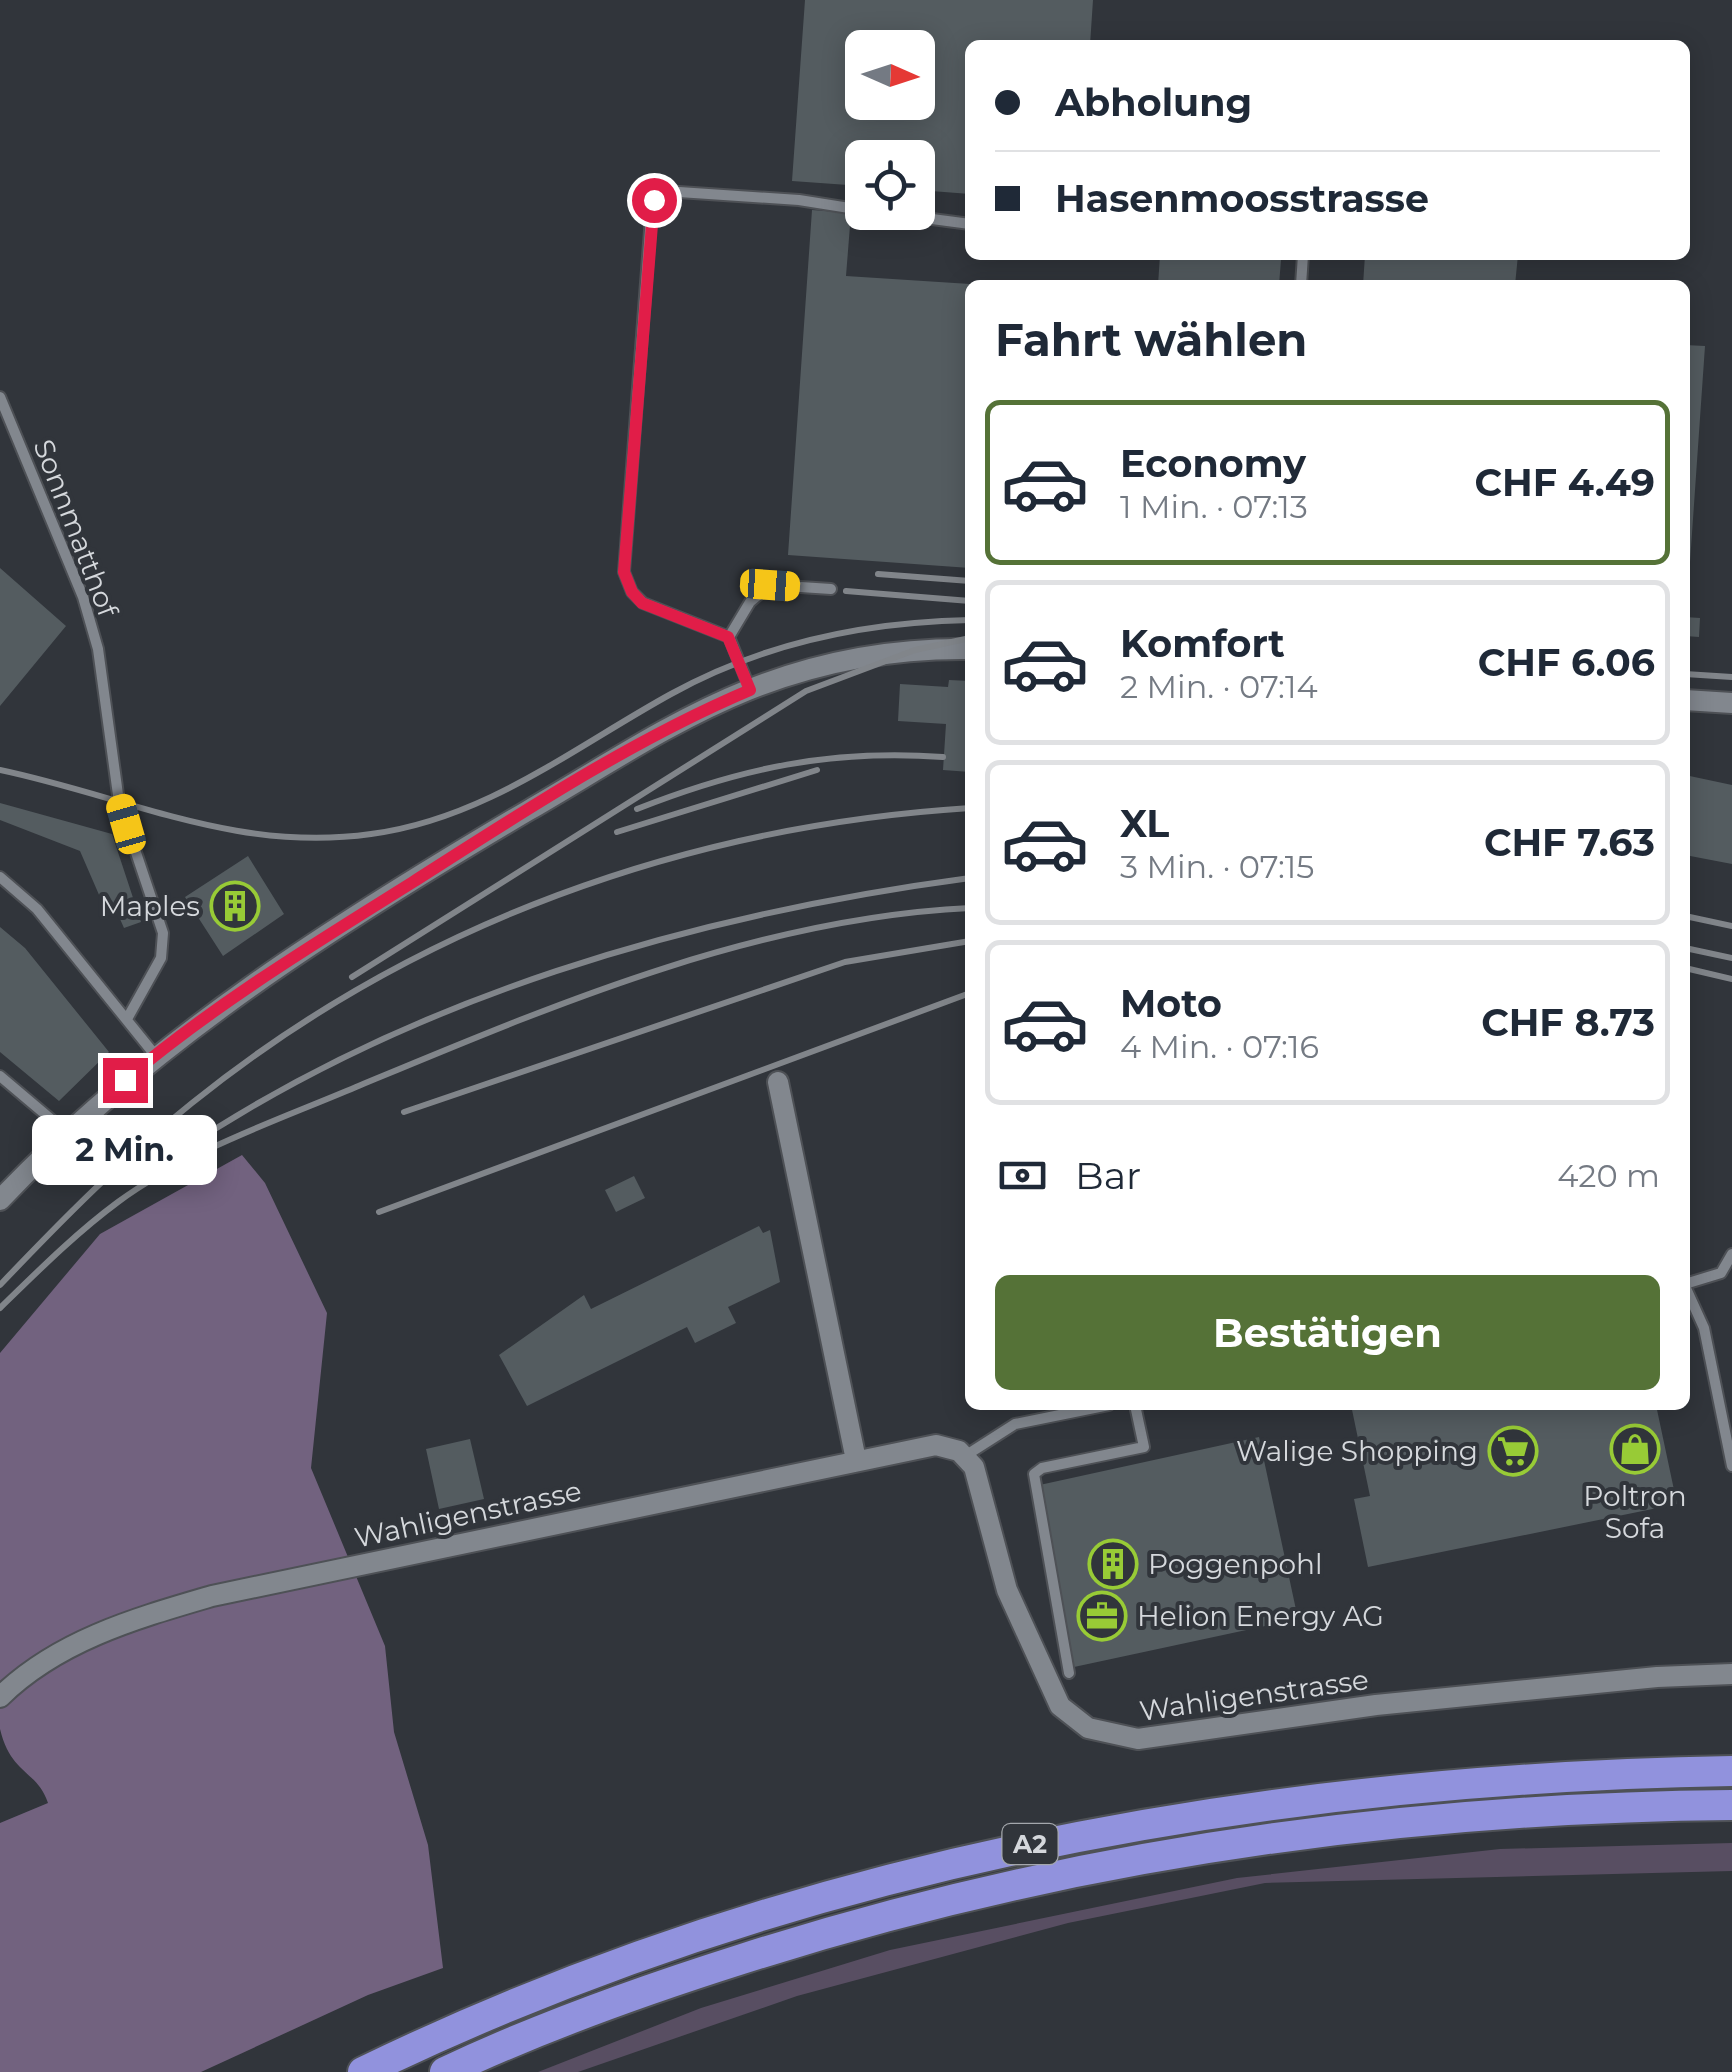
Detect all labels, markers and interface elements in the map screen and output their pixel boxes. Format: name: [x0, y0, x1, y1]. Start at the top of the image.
north arrow: [845, 30, 935, 120]
map controls: [845, 30, 935, 230]
text: Abholung: [1055, 79, 1252, 126]
button: locate: [845, 140, 935, 230]
text: Hasenmoosstrasse: [1055, 175, 1429, 222]
route start: [632, 178, 677, 223]
text: Fahrt wählen: [995, 312, 1307, 367]
street label: Sonnmatthof: [27, 435, 126, 623]
icon: car: [1000, 438, 1090, 528]
text: Economy: [1120, 440, 1306, 487]
text: CHF 4.49: [1475, 459, 1655, 506]
text: 1 Min. · 07:13: [1120, 487, 1308, 526]
car: [739, 568, 801, 602]
icon: car: [1000, 618, 1090, 708]
text: Komfort: [1120, 620, 1285, 667]
text: CHF 6.06: [1478, 639, 1655, 686]
text: 2 Min. · 07:14: [1120, 667, 1318, 706]
car: [103, 791, 149, 857]
icon: car: [1000, 798, 1090, 888]
text: XL: [1120, 800, 1169, 847]
text: CHF 7.63: [1484, 819, 1655, 866]
text: 3 Min. · 07:15: [1120, 847, 1314, 886]
building icon: Maples: [209, 880, 261, 932]
place label: Maples: [100, 889, 200, 923]
icon: car: [1000, 978, 1090, 1068]
text: Moto: [1120, 980, 1222, 1027]
text: CHF 8.73: [1481, 999, 1655, 1046]
text: 4 Min. · 07:16: [1120, 1027, 1319, 1066]
route end: [103, 1058, 148, 1103]
callout: 2 Min.: [32, 1115, 218, 1185]
text: 2 Min.: [75, 1130, 174, 1169]
icon: cash: [995, 1148, 1050, 1203]
text: Bar: [1075, 1152, 1141, 1199]
text: 420 m: [1557, 1156, 1660, 1195]
button: Bestätigen: [995, 1275, 1660, 1390]
shop icon: Poltron Sofa: [1609, 1423, 1661, 1475]
supermarket icon: Walige Shopping: [1487, 1425, 1539, 1477]
place label: Walige Shopping: [1236, 1434, 1478, 1468]
street label: Wahligenstrasse: [351, 1473, 585, 1555]
place label: Poltron Sofa: [1583, 1479, 1687, 1545]
building icon: Poggenpohl: [1087, 1538, 1139, 1590]
place label: Poggenpohl: [1148, 1547, 1323, 1581]
office icon: Helion Energy AG: [1076, 1590, 1128, 1642]
place label: Helion Energy AG: [1137, 1599, 1384, 1633]
street label: Wahligenstrasse: [1137, 1662, 1371, 1728]
road number: A2: [1002, 1824, 1058, 1864]

